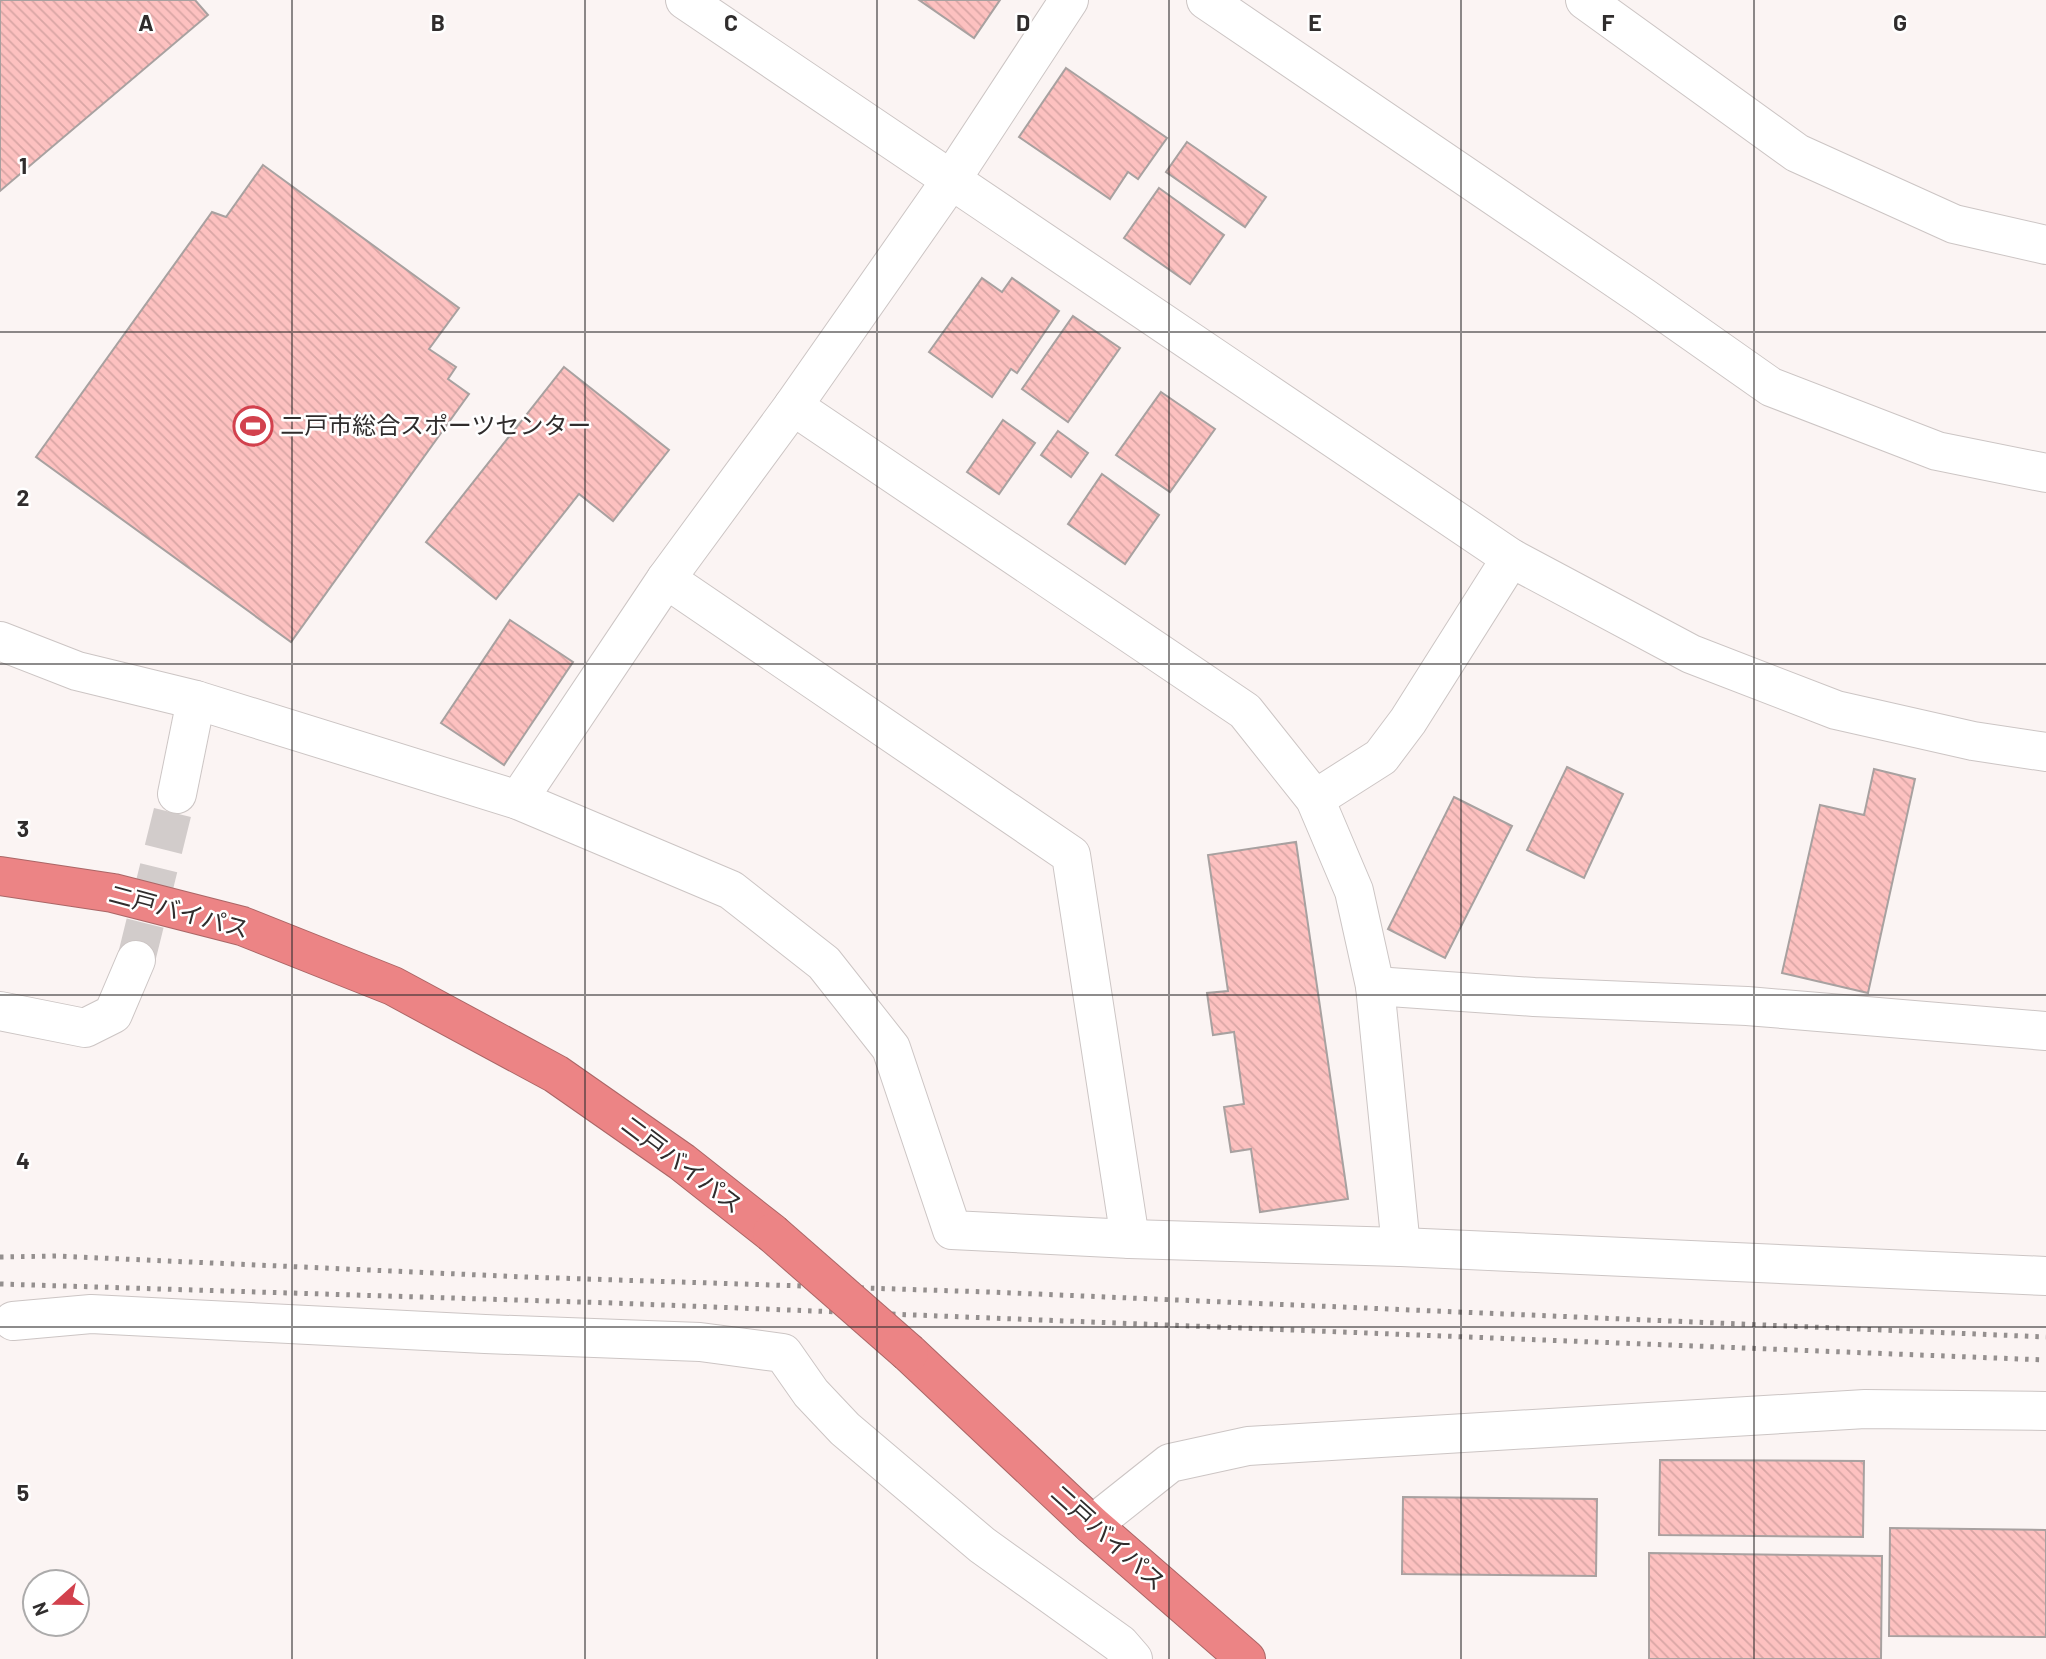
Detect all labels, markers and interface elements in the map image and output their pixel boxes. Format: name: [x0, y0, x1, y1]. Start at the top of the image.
text: A: [138, 8, 154, 36]
text: B: [431, 8, 445, 36]
text: C: [724, 8, 738, 36]
text: D: [1016, 8, 1030, 36]
text: E: [1308, 8, 1322, 36]
text: F: [1602, 8, 1615, 36]
text: G: [1893, 8, 1907, 36]
text: 1: [19, 151, 27, 179]
sports icon: 二戸市総合スポーツセンター: [232, 405, 274, 447]
place label: 二戸市総合スポーツセンター: [280, 410, 592, 439]
text: 2: [17, 483, 29, 511]
text: 3: [17, 814, 29, 842]
street label: 二戸バイパス: [106, 878, 252, 943]
street label: 二戸バイパス: [617, 1109, 749, 1219]
text: 4: [16, 1146, 30, 1174]
text: 5: [17, 1478, 29, 1506]
street label: 二戸バイパス: [1046, 1478, 1172, 1596]
north arrow: [21, 1568, 91, 1638]
text: N: [27, 1599, 53, 1619]

